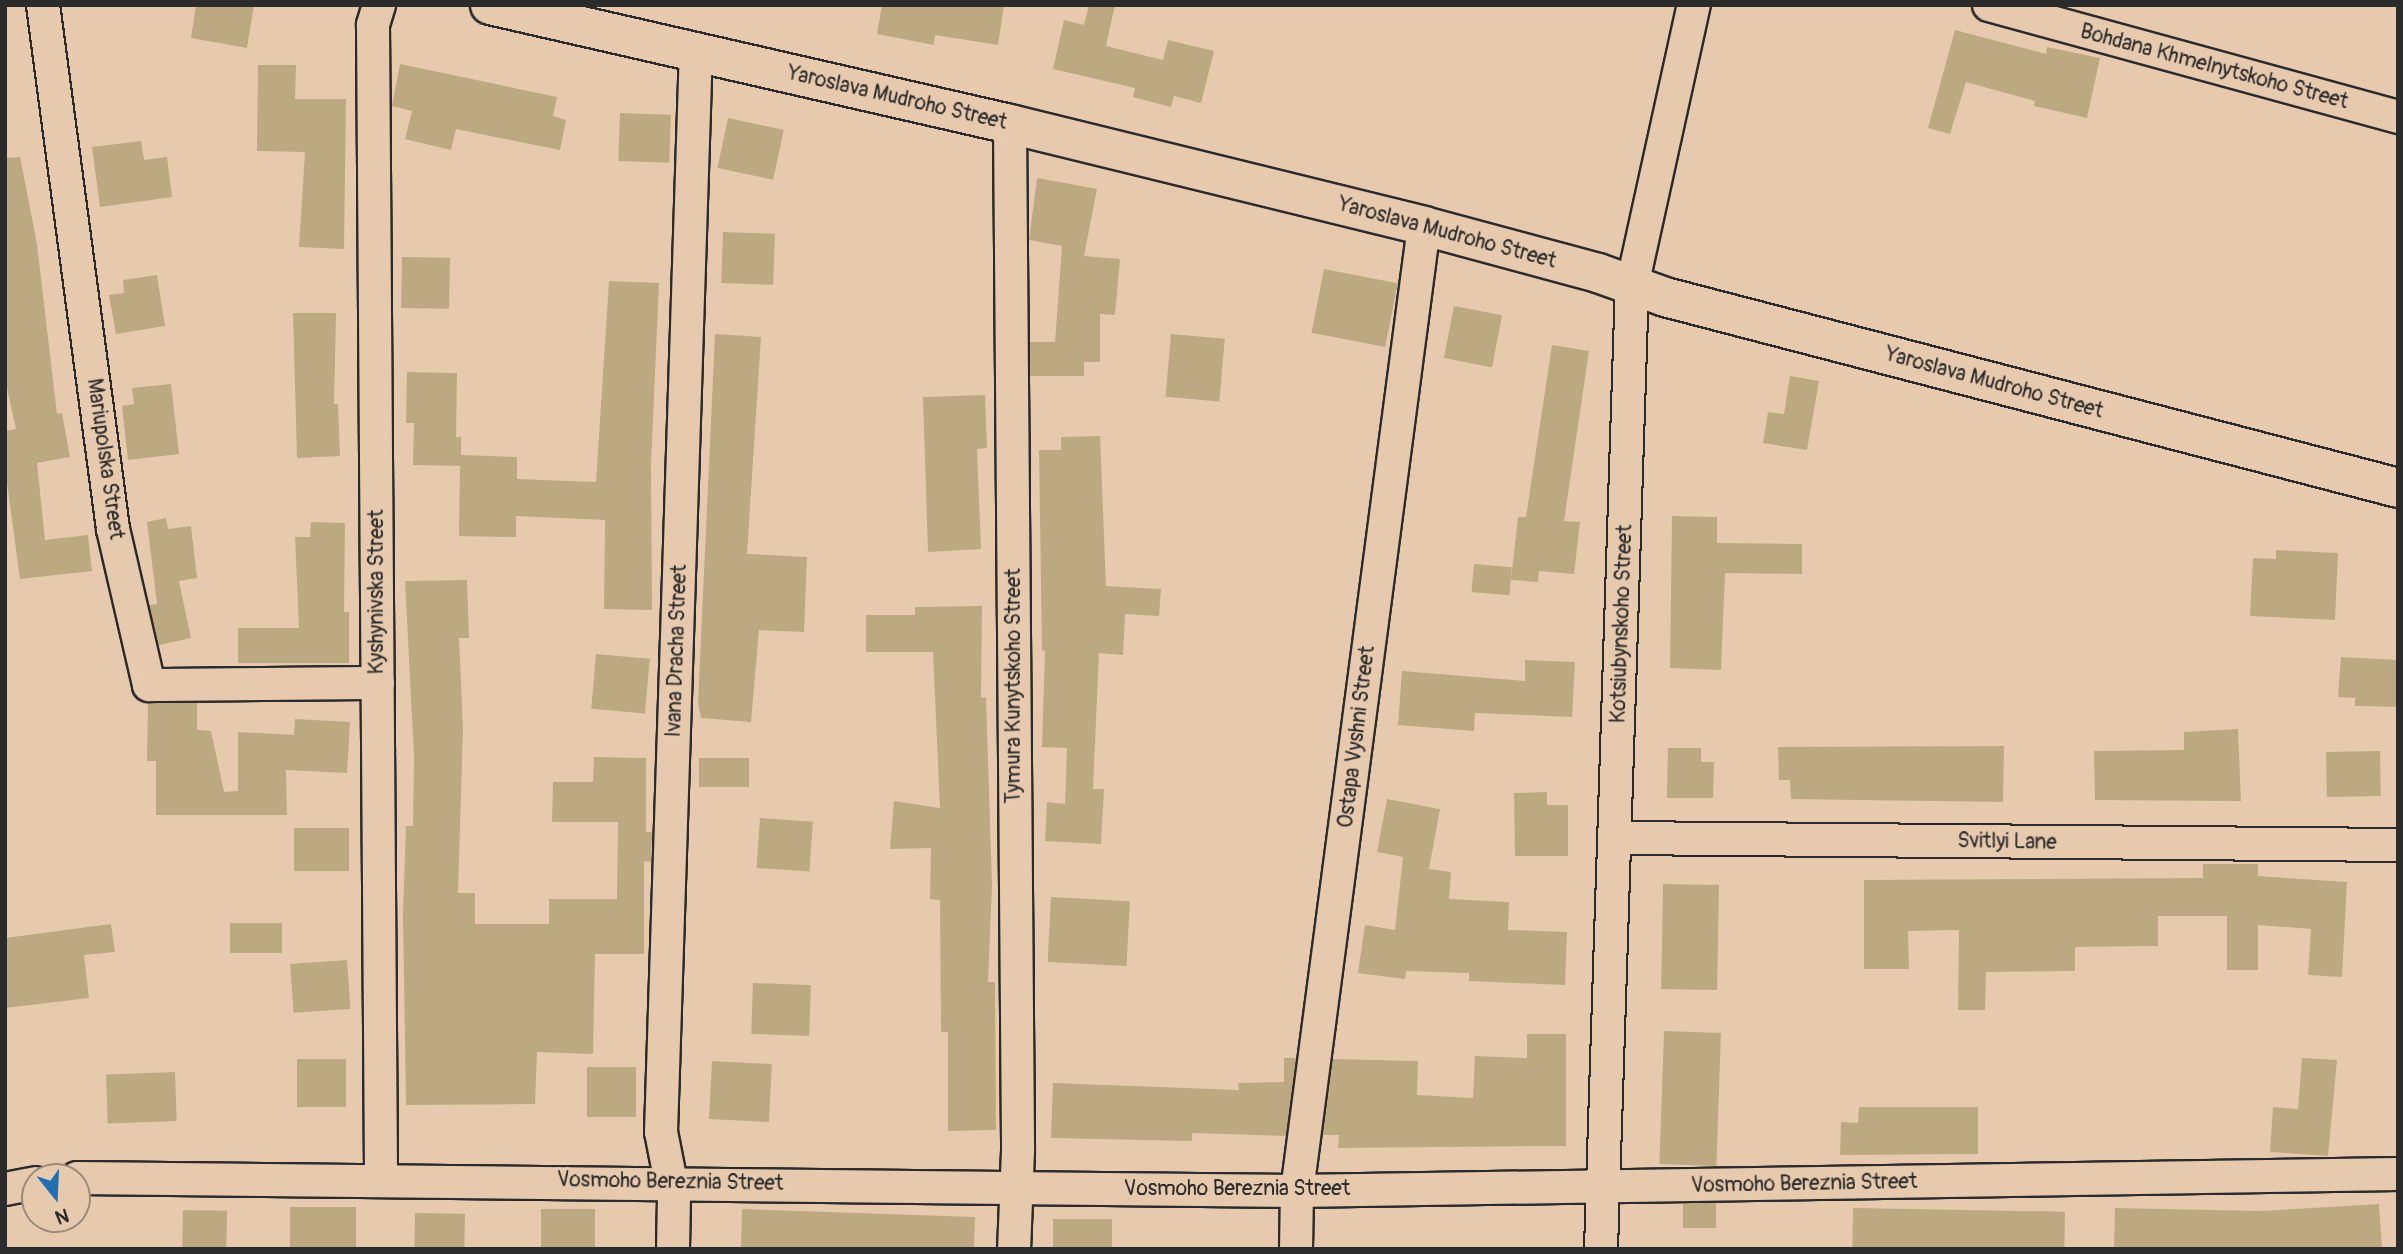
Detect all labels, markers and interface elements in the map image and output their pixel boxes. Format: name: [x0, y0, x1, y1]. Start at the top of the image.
street label: Bohdana Khmelnytskoho Street: [2077, 19, 2351, 115]
street label: Yaroslava Mudroho Street: [785, 60, 1009, 136]
street label: Yaroslava Mudroho Street: [1335, 192, 1559, 274]
street label: Yaroslava Mudroho Street: [1882, 342, 2106, 424]
street label: Mariupolska Street: [81, 377, 129, 541]
street label: Kyshynivska Street: [364, 510, 390, 674]
street label: Kotsiubynskoho Street: [1606, 524, 1638, 724]
street label: Ivana Dracha Street: [661, 564, 693, 738]
street label: Tymura Kunytskoho Street: [1001, 568, 1027, 804]
street label: Ostapa Vyshni Street: [1333, 645, 1381, 829]
street label: Svitlyi Lane: [1957, 829, 2057, 855]
north arrow: [21, 1163, 91, 1233]
street label: Vosmoho Bereznia Street: [557, 1167, 783, 1197]
street label: Vosmoho Bereznia Street: [1691, 1169, 1917, 1199]
street label: Vosmoho Bereznia Street: [1124, 1176, 1350, 1202]
text: N: [52, 1203, 72, 1229]

